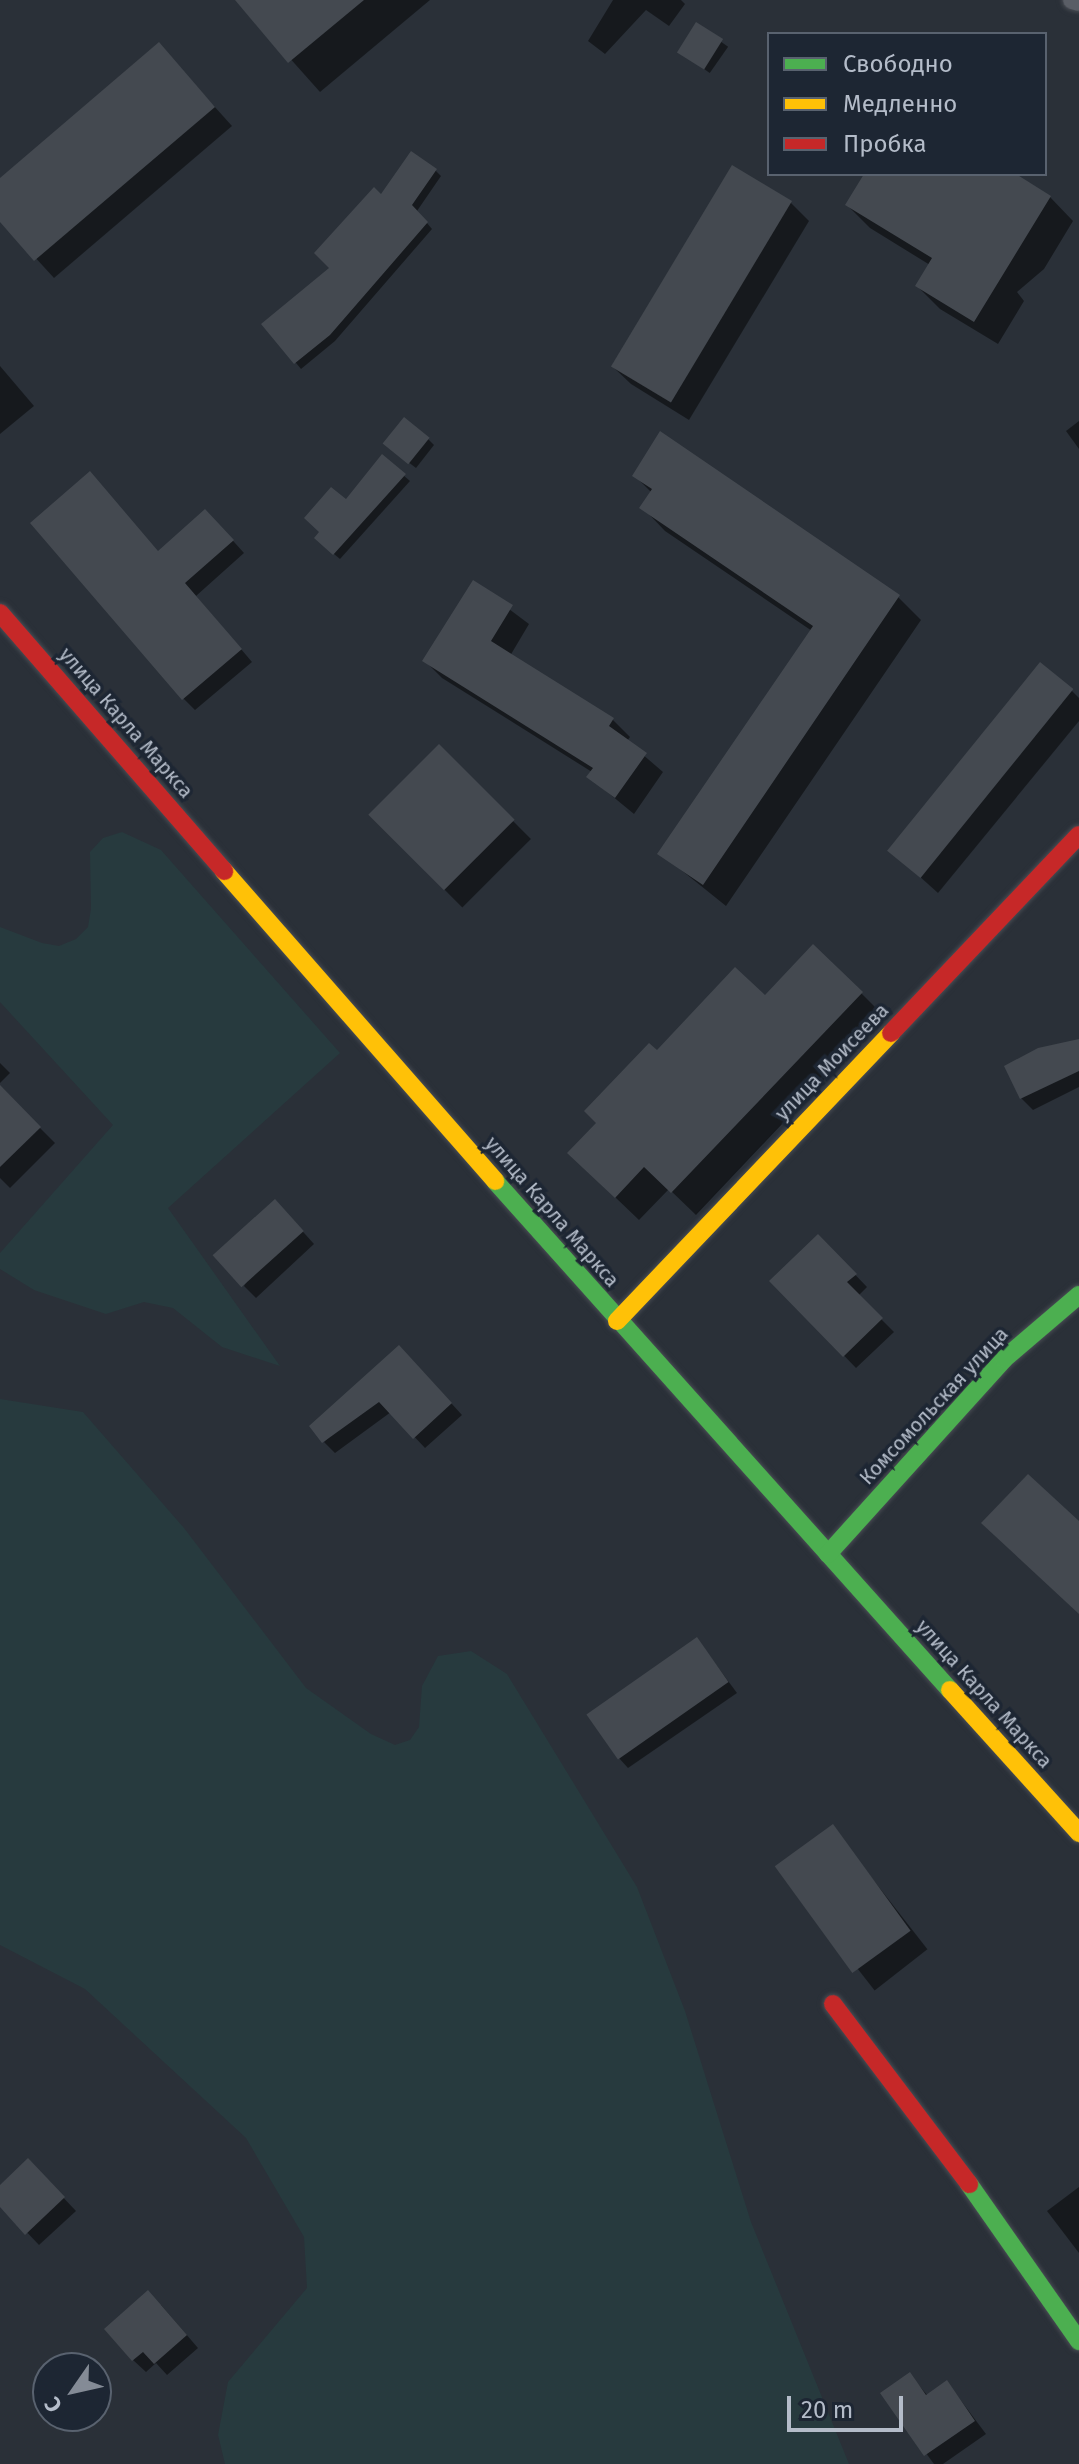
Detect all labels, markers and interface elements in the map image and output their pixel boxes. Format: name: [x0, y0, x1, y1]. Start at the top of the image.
legend: [767, 32, 1047, 176]
text: Свободно: [843, 50, 953, 78]
text: Медленно: [843, 90, 957, 118]
text: Пробка: [843, 130, 927, 158]
street label: улица Карла Маркса: [54, 643, 198, 803]
street label: улица Моисеева: [770, 999, 894, 1125]
street label: улица Карла Маркса: [480, 1132, 624, 1292]
street label: Комсомольская улица: [855, 1322, 1013, 1490]
street label: улица Карла Маркса: [911, 1615, 1057, 1773]
north arrow: [32, 2352, 112, 2432]
scale bar: [791, 2380, 907, 2430]
text: С: [39, 2392, 68, 2417]
text: 20 m: [801, 2396, 853, 2424]

